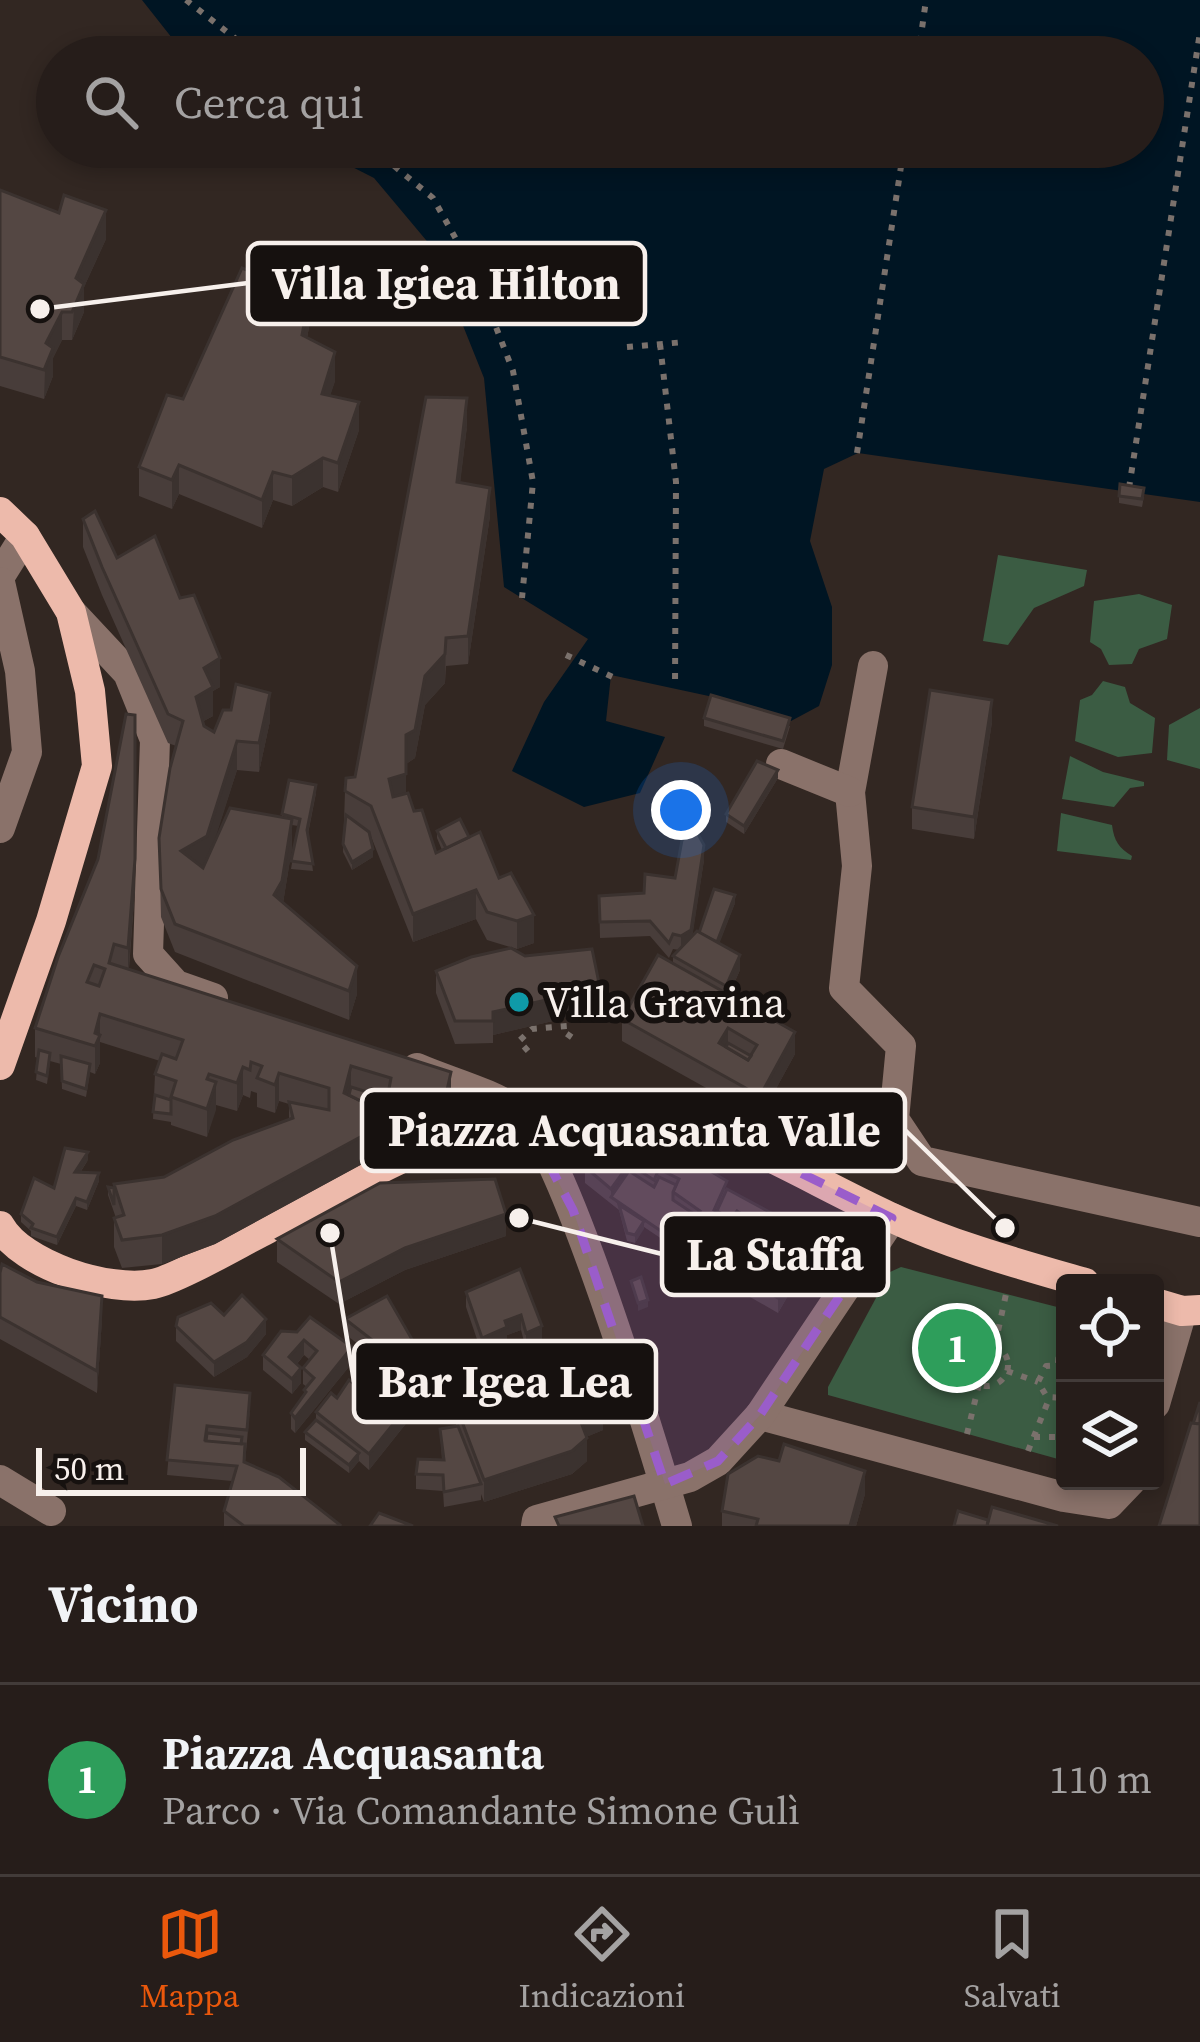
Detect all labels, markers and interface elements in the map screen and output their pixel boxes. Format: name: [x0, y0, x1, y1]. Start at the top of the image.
search box: [36, 36, 1164, 168]
icon: search: [78, 69, 144, 135]
text: Cerca qui: [174, 71, 364, 133]
callout: Villa Igiea Hilton: [248, 243, 645, 324]
text: Villa Igiea Hilton: [271, 252, 621, 314]
your location: [651, 780, 711, 840]
place label: Villa Gravina: [543, 973, 786, 1031]
marker: Villa Gravina: [506, 989, 532, 1015]
callout: Piazza Acquasanta Valle: [362, 1090, 905, 1171]
text: Piazza Acquasanta Valle: [387, 1099, 881, 1161]
callout: La Staffa: [662, 1214, 888, 1295]
text: La Staffa: [686, 1223, 865, 1285]
map controls: [1056, 1274, 1164, 1490]
button: locate: [1056, 1274, 1164, 1382]
pin: 1: [918, 1303, 996, 1393]
callout: Bar Igea Lea: [354, 1341, 656, 1422]
text: Bar Igea Lea: [378, 1350, 633, 1412]
button: layers: [1056, 1382, 1164, 1490]
scale bar: [36, 1442, 306, 1495]
text: 50 m: [54, 1446, 124, 1491]
text: Vicino: [48, 1569, 198, 1639]
text: Piazza Acquasanta: [162, 1722, 544, 1784]
text: 1: [76, 1753, 98, 1806]
text: 110 m: [1049, 1753, 1152, 1806]
text: Parco · Via Comandante Simone Gulì: [162, 1784, 800, 1837]
tab: Mappa: [139, 1901, 240, 2018]
tab: Indicazioni: [518, 1901, 685, 2018]
tab: Salvati: [964, 1901, 1061, 2018]

